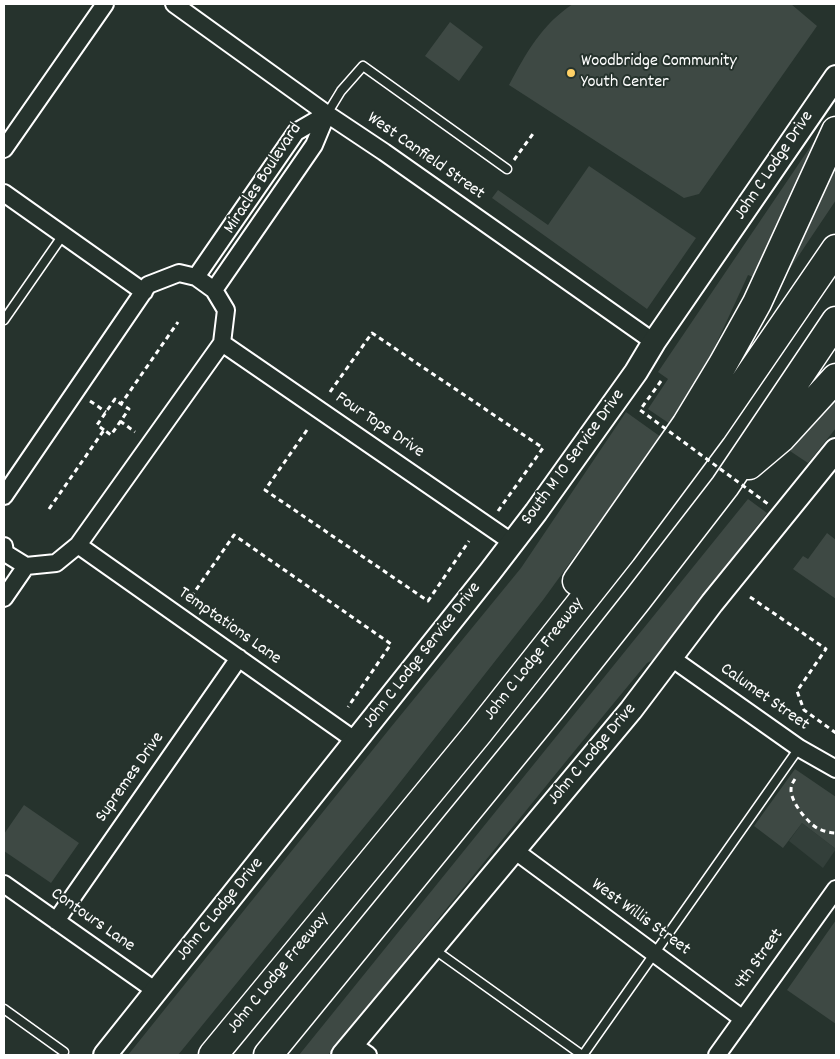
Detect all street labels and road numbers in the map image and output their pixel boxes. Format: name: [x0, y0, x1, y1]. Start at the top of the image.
street label: John C Lodge Drive: [731, 107, 819, 225]
street label: West Canfield Street: [362, 108, 488, 206]
street label: Miracles Boulevard: [220, 120, 308, 238]
street label: South M 10 Service Drive: [517, 386, 631, 530]
street label: Four Tops Drive: [330, 388, 428, 464]
street label: John C Lodge Service Drive: [359, 579, 487, 733]
street label: Temptations Lane: [173, 583, 285, 671]
street label: John C Lodge Freeway: [480, 594, 590, 726]
street label: Calumet Street: [715, 659, 813, 737]
street label: John C Lodge Drive: [544, 700, 642, 810]
street label: Supremes Drive: [92, 729, 170, 827]
street label: John C Lodge Drive: [173, 854, 269, 966]
street label: West Willis Street: [586, 875, 694, 961]
street label: Contours Lane: [46, 884, 138, 958]
street label: John C Lodge Freeway: [223, 909, 335, 1039]
street label: 4th Street: [731, 925, 789, 995]

